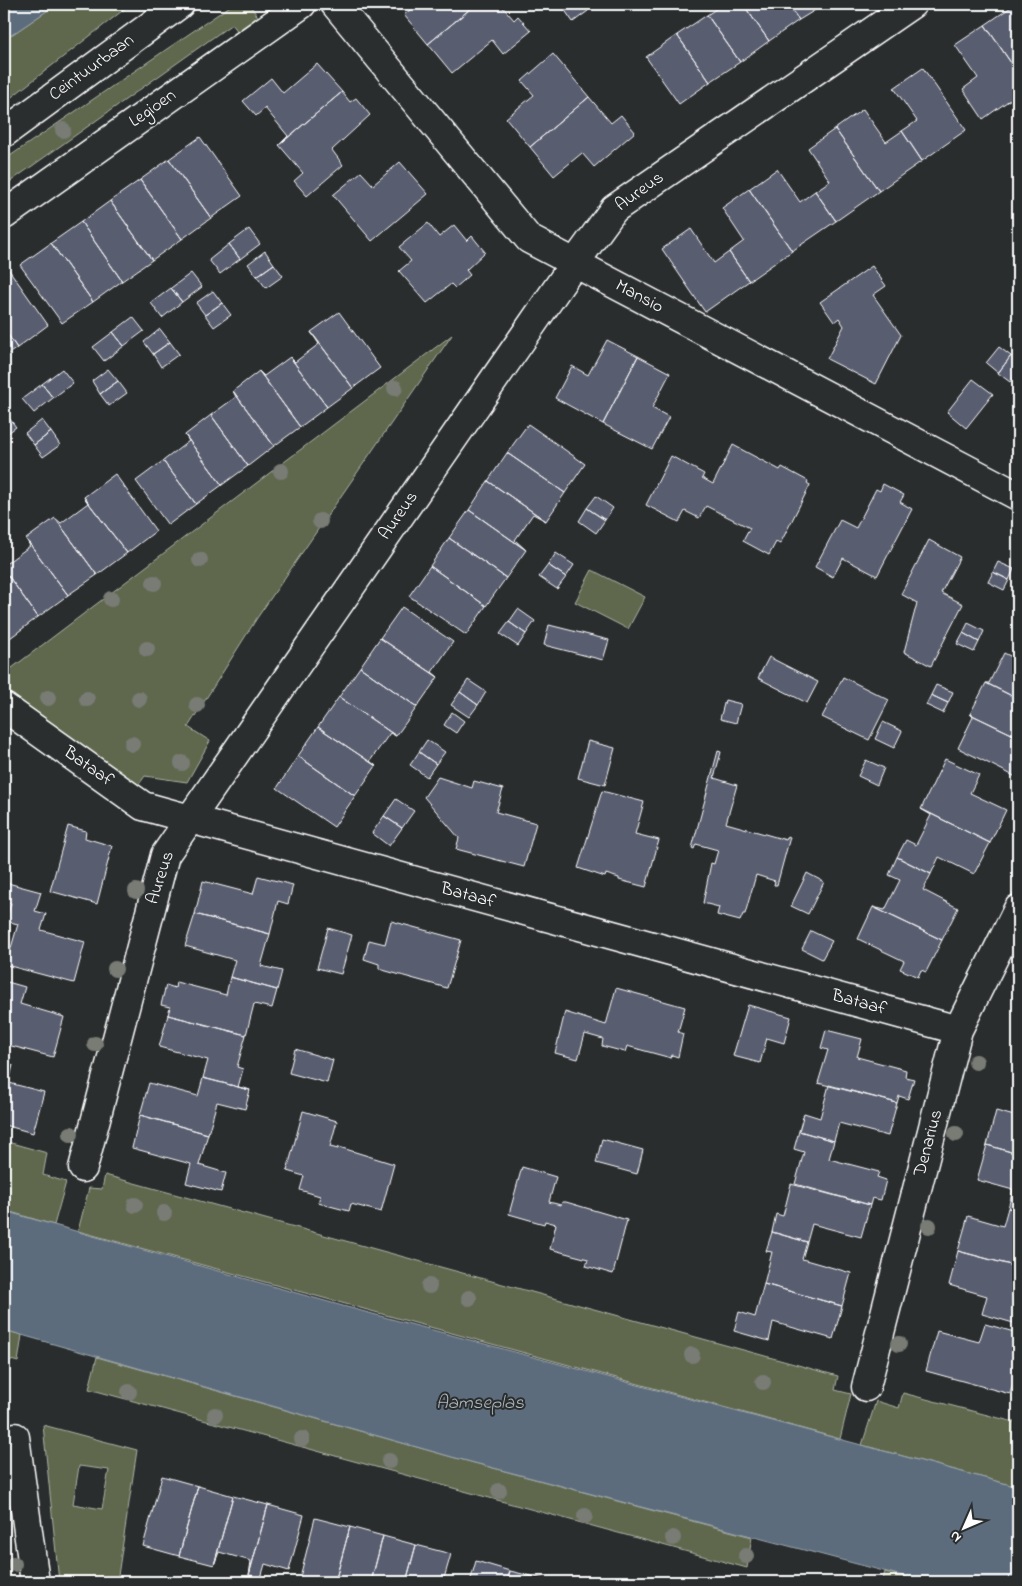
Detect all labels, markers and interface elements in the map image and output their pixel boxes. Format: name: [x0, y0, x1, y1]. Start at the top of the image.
street label: Ceintuurbaan: [44, 28, 140, 108]
street label: Legioen: [124, 83, 183, 135]
street label: Aureus: [610, 165, 670, 219]
street label: Mansio: [610, 273, 668, 321]
street label: Aureus: [373, 486, 425, 546]
street label: Bataaf: [57, 740, 119, 794]
street label: Aureus: [140, 848, 182, 908]
street label: Bataaf: [437, 876, 499, 916]
street label: Bataaf: [828, 983, 890, 1023]
street label: Denarius: [907, 1107, 950, 1180]
water label: Aamseplas: [436, 1390, 524, 1417]
north arrow: [940, 1504, 990, 1554]
text: N: [945, 1525, 967, 1547]

